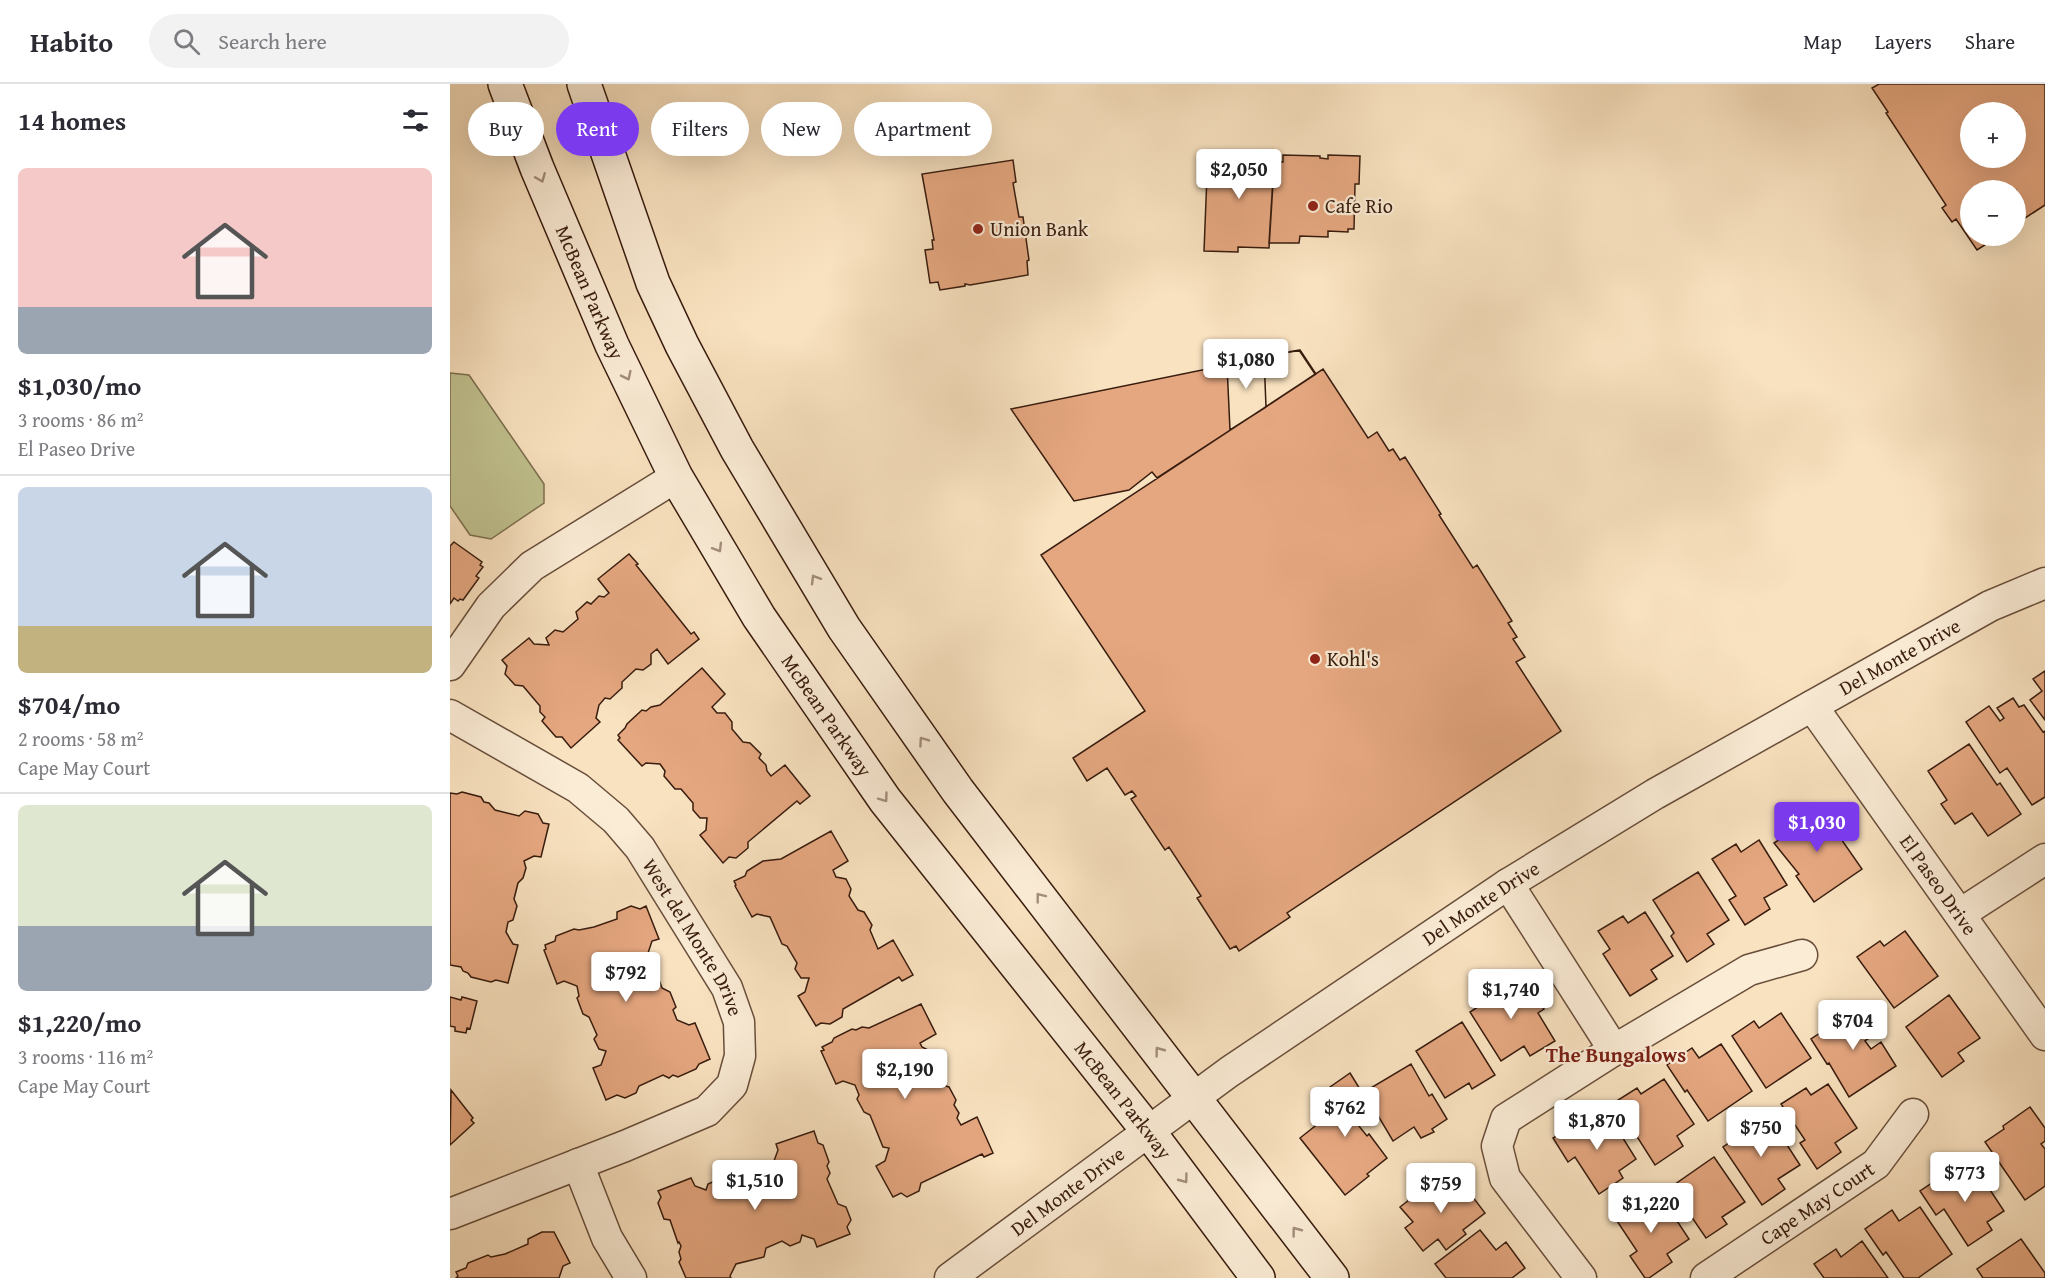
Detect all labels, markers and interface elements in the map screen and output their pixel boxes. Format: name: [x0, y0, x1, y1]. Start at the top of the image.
search box: [149, 14, 569, 68]
text: Habito: [30, 21, 113, 62]
icon: search: [170, 25, 203, 58]
text: Search here: [218, 25, 327, 57]
text: Map: [1803, 26, 1842, 57]
text: Layers: [1875, 26, 1932, 57]
text: Share: [1965, 26, 2015, 57]
text: 14 homes: [18, 101, 126, 140]
chip: Buy: [468, 102, 544, 156]
chip: Rent: [556, 102, 639, 156]
chip: Filters: [651, 102, 749, 156]
chip: New: [761, 102, 842, 156]
chip: Apartment: [854, 102, 992, 156]
map controls: [1960, 102, 2026, 246]
button: +: [1960, 102, 2026, 168]
icon: filters: [399, 104, 432, 137]
pin: $2,050: [1190, 149, 1288, 200]
text: $2,050: [1210, 154, 1268, 183]
one-way arrow: [534, 172, 546, 183]
button: −: [1960, 180, 2026, 246]
place label: Cafe Rio: [1325, 191, 1393, 220]
marker: Cafe Rio: [1306, 199, 1320, 213]
icon: home: [171, 207, 279, 315]
place label: Union Bank: [990, 214, 1089, 243]
street label: McBean Parkway: [549, 221, 632, 364]
marker: Union Bank: [971, 222, 985, 236]
pin: $1,080: [1197, 339, 1295, 390]
text: $1,080: [1217, 344, 1275, 373]
text: $1,030/mo: [18, 366, 141, 405]
one-way arrow: [619, 370, 631, 381]
text: 3 rooms · 86 m²: [18, 405, 144, 434]
text: El Paseo Drive: [18, 434, 135, 463]
icon: home: [171, 526, 279, 634]
one-way arrow: [711, 542, 722, 552]
one-way arrow: [810, 575, 822, 585]
street label: Del Monte Drive: [1833, 611, 1965, 702]
place label: Kohl's: [1327, 644, 1379, 673]
street label: McBean Parkway: [775, 648, 880, 782]
marker: Kohl's: [1308, 652, 1322, 666]
text: $704/mo: [18, 685, 120, 724]
text: 2 rooms · 58 m²: [18, 724, 144, 753]
one-way arrow: [919, 737, 930, 748]
text: Cape May Court: [18, 753, 150, 782]
one-way arrow: [877, 791, 888, 802]
pin: $1,030: [1768, 802, 1866, 853]
text: $1,030: [1788, 807, 1846, 836]
street label: El Paseo Drive: [1893, 828, 1985, 941]
icon: home: [171, 844, 279, 952]
street label: West del Monte Drive: [636, 853, 751, 1020]
street label: Del Monte Drive: [1416, 853, 1545, 952]
one-way arrow: [1036, 893, 1047, 904]
pin: $792: [590, 952, 662, 1003]
text: $792: [605, 957, 647, 986]
pin: $1,740: [1462, 969, 1560, 1020]
text: $1,740: [1482, 974, 1540, 1003]
pin: $704: [1817, 1000, 1889, 1051]
text: $1,220/mo: [18, 1003, 141, 1042]
text: $704: [1832, 1005, 1874, 1034]
street label: McBean Parkway: [1068, 1035, 1179, 1165]
district label: The Bungalows: [1546, 1039, 1686, 1070]
text: 3 rooms · 116 m²: [18, 1042, 153, 1071]
one-way arrow: [1156, 1047, 1167, 1058]
pin: $2,190: [856, 1049, 954, 1100]
text: $2,190: [876, 1054, 934, 1083]
text: Cape May Court: [18, 1071, 150, 1100]
pin: $762: [1309, 1087, 1381, 1138]
text: $762: [1324, 1092, 1366, 1121]
pin: $1,870: [1548, 1100, 1646, 1151]
text: $1,870: [1568, 1105, 1626, 1134]
pin: $750: [1725, 1107, 1797, 1158]
text: $750: [1740, 1112, 1782, 1141]
street label: Del Monte Drive: [1004, 1139, 1130, 1243]
pin: $773: [1929, 1152, 2001, 1203]
street label: Cape May Court: [1754, 1154, 1880, 1252]
text: $773: [1944, 1157, 1986, 1186]
pin: $1,510: [706, 1160, 804, 1211]
pin: $759: [1405, 1163, 1477, 1214]
text: $1,510: [726, 1165, 784, 1194]
text: $759: [1420, 1168, 1462, 1197]
one-way arrow: [1177, 1172, 1188, 1183]
pin: $1,220: [1602, 1183, 1700, 1234]
text: $1,220: [1622, 1188, 1680, 1217]
one-way arrow: [1293, 1227, 1304, 1238]

